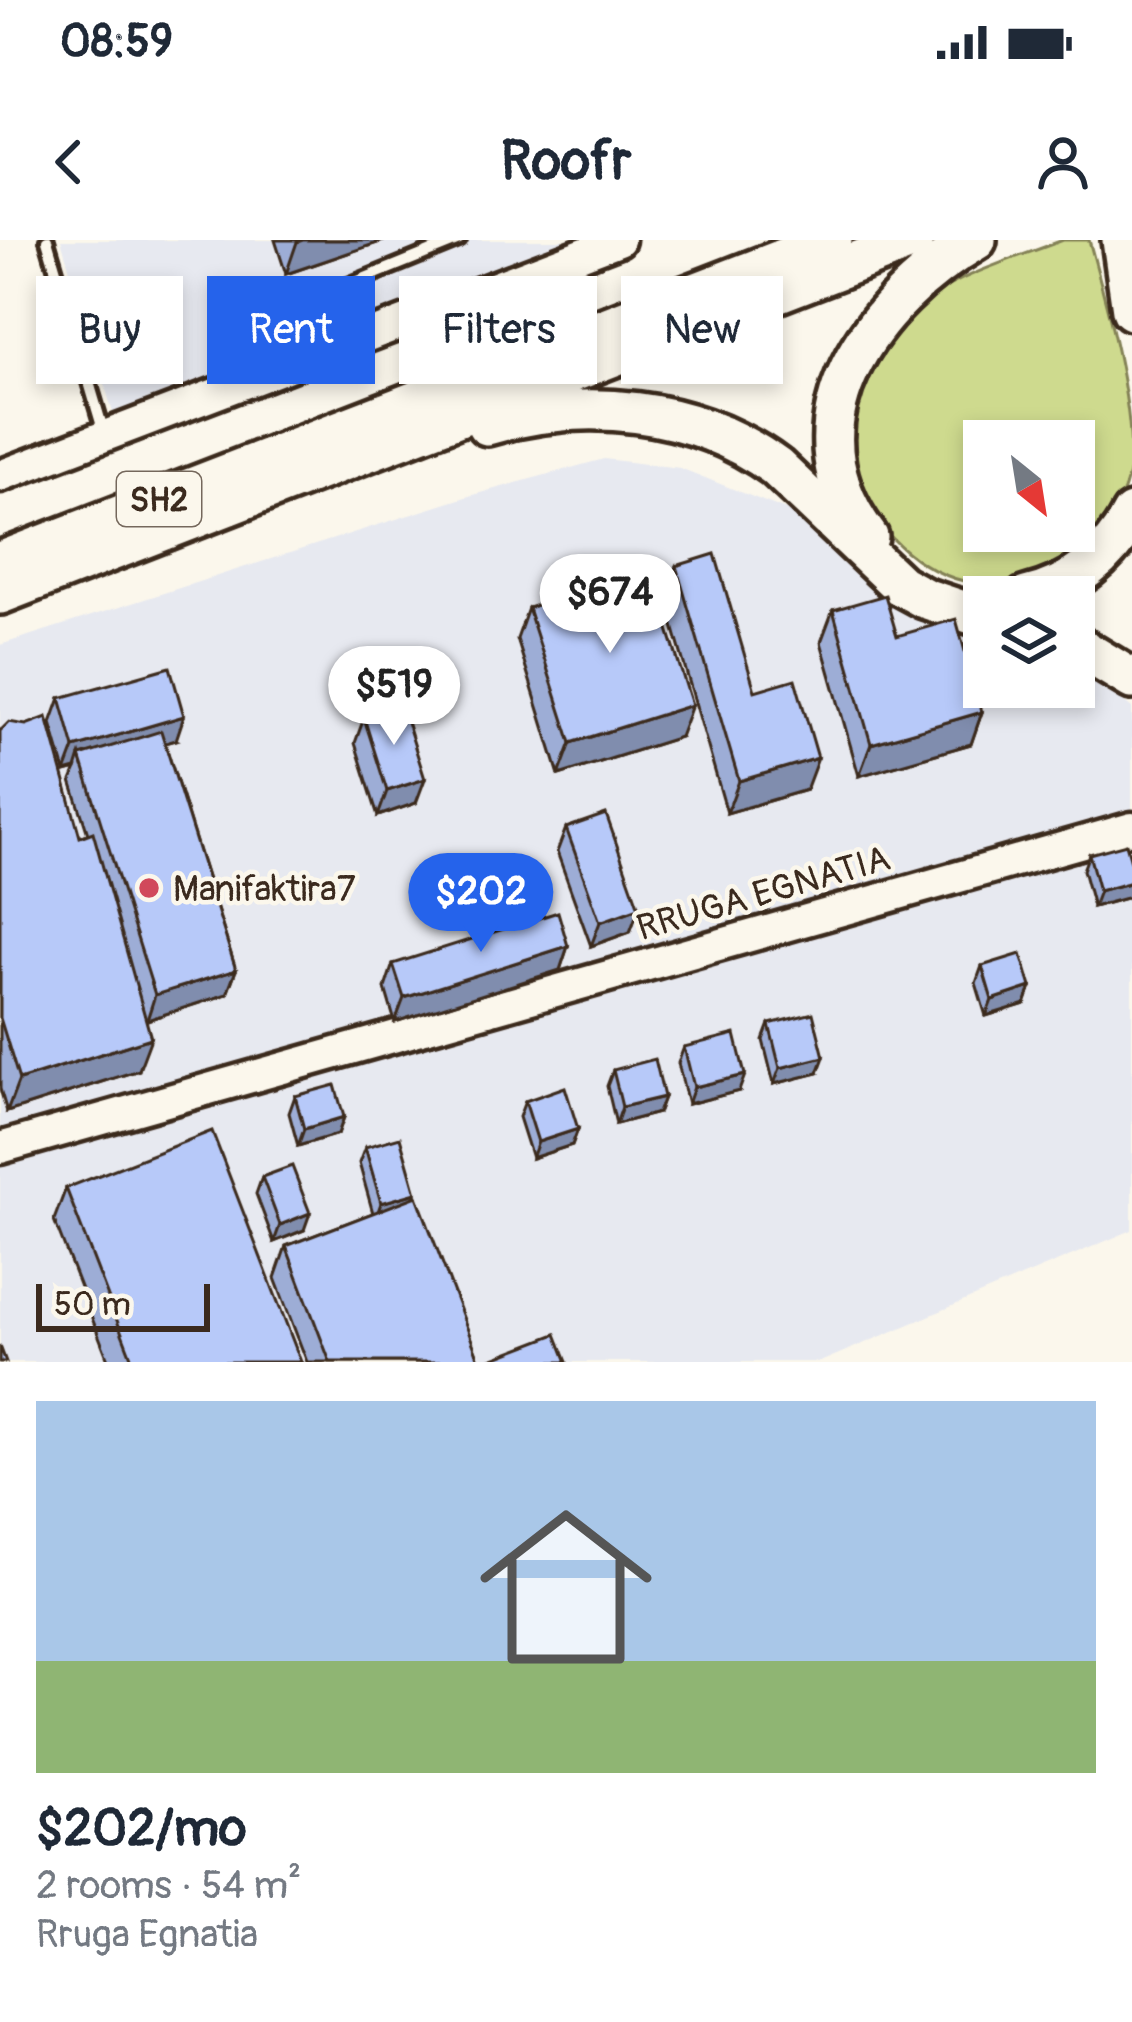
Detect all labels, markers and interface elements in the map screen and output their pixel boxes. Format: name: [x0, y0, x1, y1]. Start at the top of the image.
text: 08:59: [60, 14, 173, 70]
text: Roofr: [501, 128, 631, 196]
icon: back: [36, 129, 102, 195]
icon: person: [1030, 129, 1096, 195]
chip: Buy: [36, 276, 183, 384]
chip: Rent: [207, 276, 375, 384]
chip: Filters: [399, 276, 597, 384]
chip: New: [621, 276, 783, 384]
north arrow: [963, 420, 1095, 552]
map controls: [963, 420, 1095, 708]
road number: SH2: [117, 472, 201, 526]
pin: $674: [539, 554, 681, 656]
text: $674: [567, 568, 653, 617]
button: layers: [963, 576, 1095, 708]
pin: $519: [323, 646, 465, 748]
text: $519: [355, 660, 433, 709]
street label: RRUGA EGNATIA: [632, 836, 895, 951]
pin: $202: [410, 853, 552, 955]
place label: Manifaktira7: [173, 867, 356, 912]
text: $202: [435, 867, 527, 916]
marker: Manifaktira7: [136, 875, 162, 901]
scale bar: [36, 1278, 210, 1331]
text: 50 m: [54, 1284, 131, 1325]
icon: home: [458, 1479, 674, 1695]
text: $202/mo: [36, 1797, 246, 1861]
text: 2 rooms · 54 m²: [36, 1861, 301, 1910]
text: Rruga Egnatia: [36, 1910, 258, 1959]

